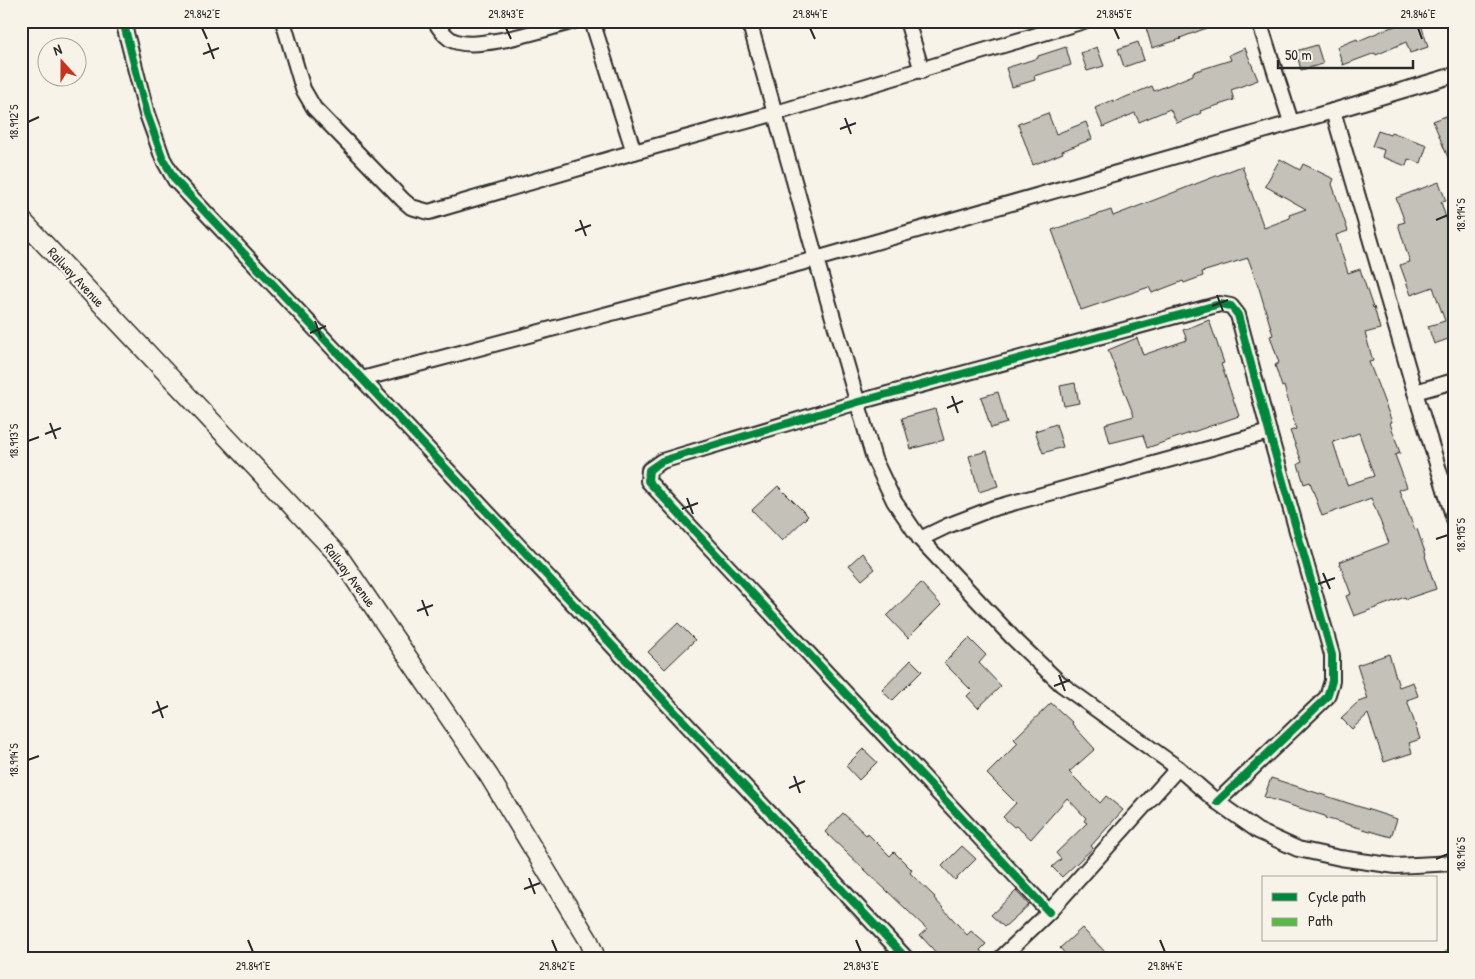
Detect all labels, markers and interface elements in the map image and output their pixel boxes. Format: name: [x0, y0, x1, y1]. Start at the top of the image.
text: 29.842°E: [184, 5, 221, 22]
text: 29.843°E: [488, 5, 525, 22]
text: 29.844°E: [793, 5, 828, 22]
text: 29.845°E: [1096, 5, 1132, 22]
text: 29.846°E: [1400, 5, 1436, 22]
north arrow: [38, 38, 88, 88]
scale bar: [1278, 38, 1412, 70]
text: N: [50, 39, 65, 60]
text: 50 m: [1285, 44, 1312, 65]
text: 18.912°S: [5, 104, 22, 139]
text: 18.914°S: [1452, 198, 1469, 232]
street label: Railway Avenue: [43, 243, 109, 312]
text: 18.913°S: [5, 423, 22, 458]
text: 18.915°S: [1452, 517, 1469, 552]
street label: Railway Avenue: [319, 539, 381, 611]
text: 18.914°S: [5, 743, 22, 777]
text: 18.916°S: [1452, 837, 1469, 871]
legend: [1262, 876, 1438, 942]
text: Cycle path: [1308, 886, 1366, 907]
text: Path: [1308, 910, 1333, 931]
text: 29.841°E: [236, 957, 271, 974]
text: 29.842°E: [539, 957, 576, 974]
text: 29.843°E: [843, 957, 880, 974]
text: 29.844°E: [1148, 957, 1183, 974]

